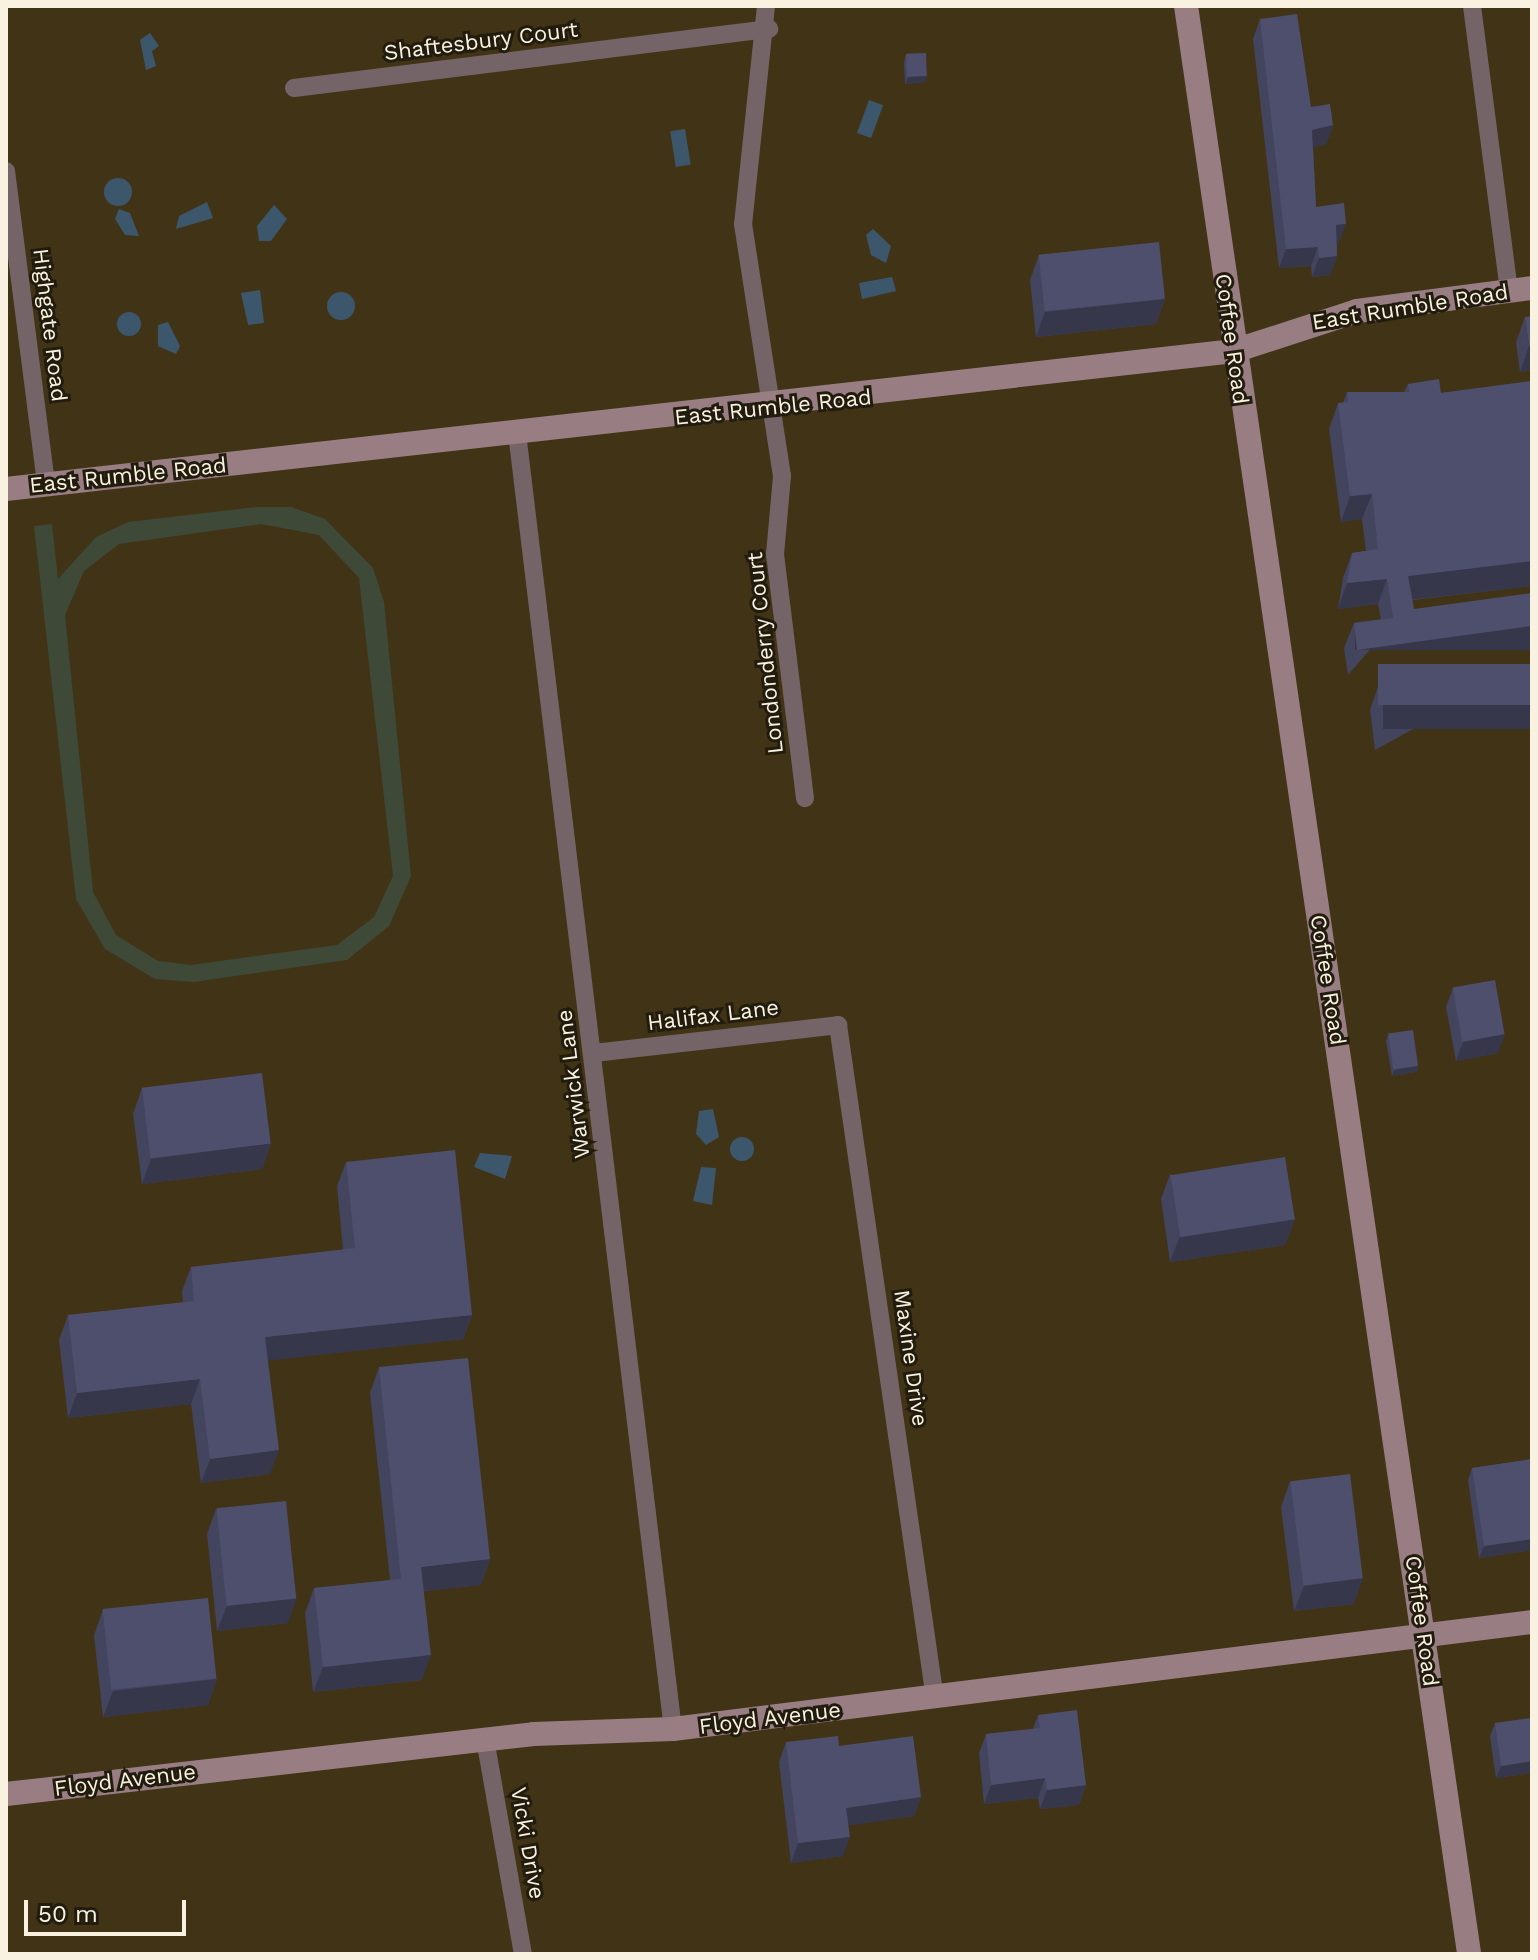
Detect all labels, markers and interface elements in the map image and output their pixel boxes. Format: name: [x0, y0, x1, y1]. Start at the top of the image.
street label: Shaftesbury Court: [382, 16, 580, 66]
street label: Highgate Road: [28, 247, 72, 403]
street label: Coffee Road: [1210, 272, 1254, 406]
street label: East Rumble Road: [1310, 278, 1510, 336]
street label: East Rumble Road: [673, 384, 873, 430]
street label: East Rumble Road: [28, 452, 228, 498]
street label: Londonderry Court: [741, 551, 789, 755]
street label: Coffee Road: [1305, 913, 1351, 1047]
street label: Halifax Lane: [646, 994, 780, 1036]
street label: Warwick Lane: [551, 1008, 595, 1160]
street label: Maxine Drive: [888, 1288, 934, 1428]
street label: Coffee Road: [1400, 1554, 1444, 1688]
street label: Floyd Avenue: [697, 1696, 843, 1740]
street label: Floyd Avenue: [52, 1758, 198, 1802]
street label: Vicki Drive: [505, 1785, 551, 1901]
scale bar: [28, 1884, 190, 1934]
text: 50 m: [38, 1900, 98, 1928]

